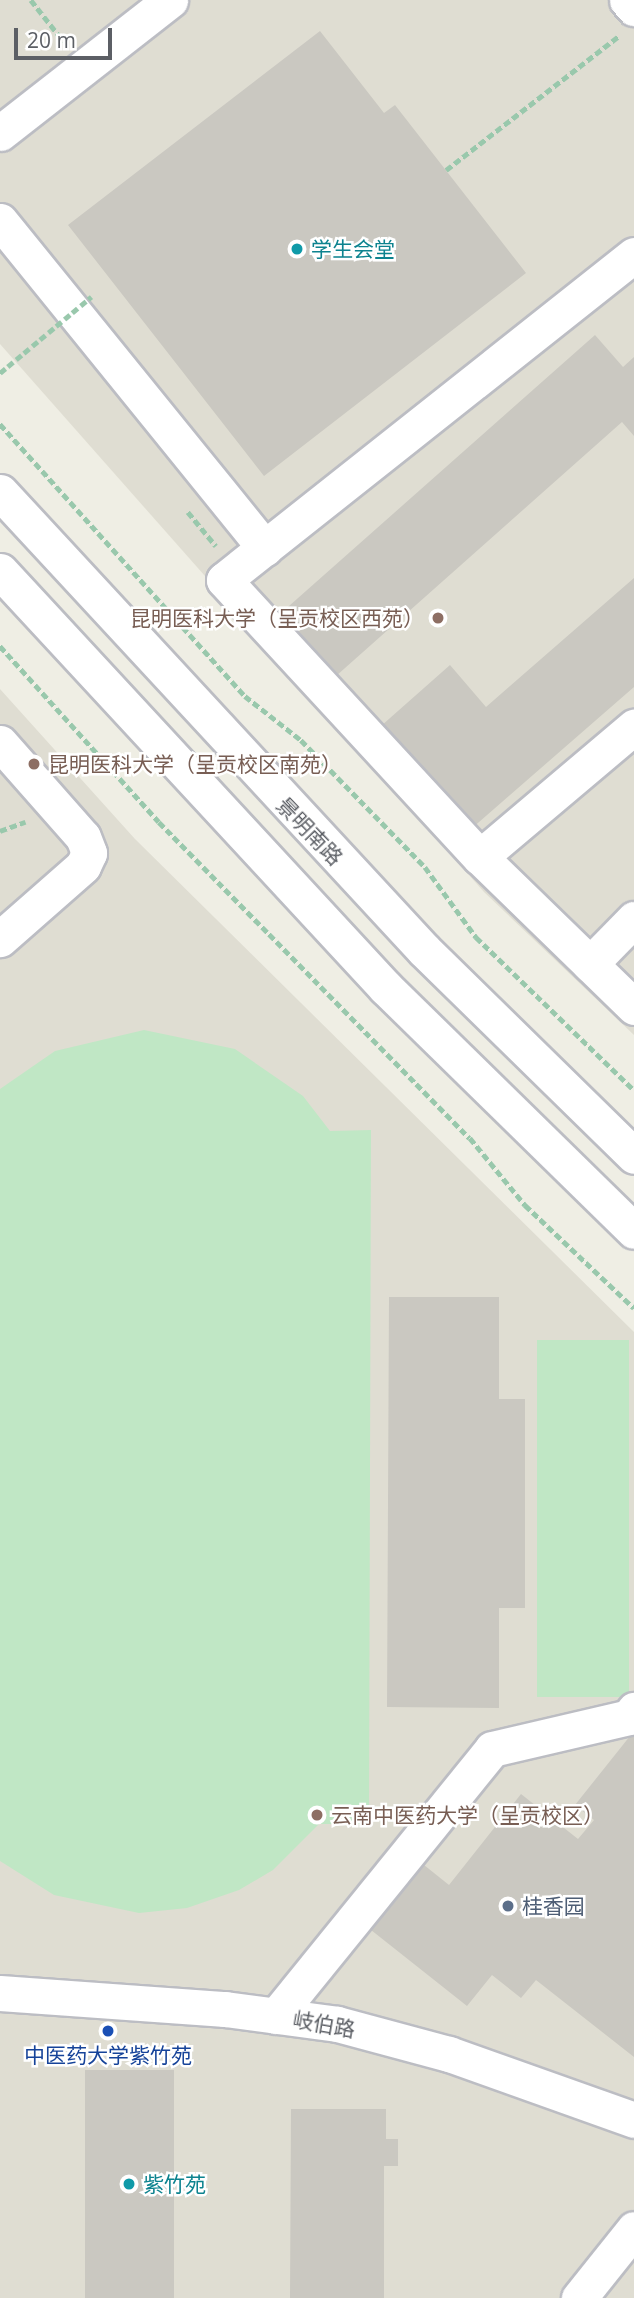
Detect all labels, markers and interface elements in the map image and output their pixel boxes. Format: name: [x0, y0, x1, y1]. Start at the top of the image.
scale bar: [18, 14, 116, 58]
text: 20 m: [27, 26, 76, 54]
place label: 学生会堂: [311, 236, 395, 262]
marker: 学生会堂: [289, 241, 305, 257]
place label: 昆明医科大学（呈贡校区西苑）: [130, 605, 424, 631]
marker: 昆明医科大学（呈贡校区西苑）: [430, 610, 446, 626]
place label: 昆明医科大学（呈贡校区南苑）: [48, 751, 342, 777]
marker: 昆明医科大学（呈贡校区南苑）: [26, 756, 42, 772]
street label: 景明南路: [272, 792, 348, 870]
place label: 云南中医药大学（呈贡校区）: [331, 1802, 604, 1828]
marker: 云南中医药大学（呈贡校区）: [309, 1807, 325, 1823]
place label: 桂香园: [522, 1893, 585, 1919]
marker: 桂香园: [500, 1898, 516, 1914]
street label: 岐伯路: [291, 2006, 357, 2042]
marker: 中医药大学紫竹苑: [100, 2023, 116, 2039]
place label: 中医药大学紫竹苑: [24, 2042, 192, 2068]
place label: 紫竹苑: [143, 2171, 206, 2197]
marker: 紫竹苑: [121, 2176, 137, 2192]

